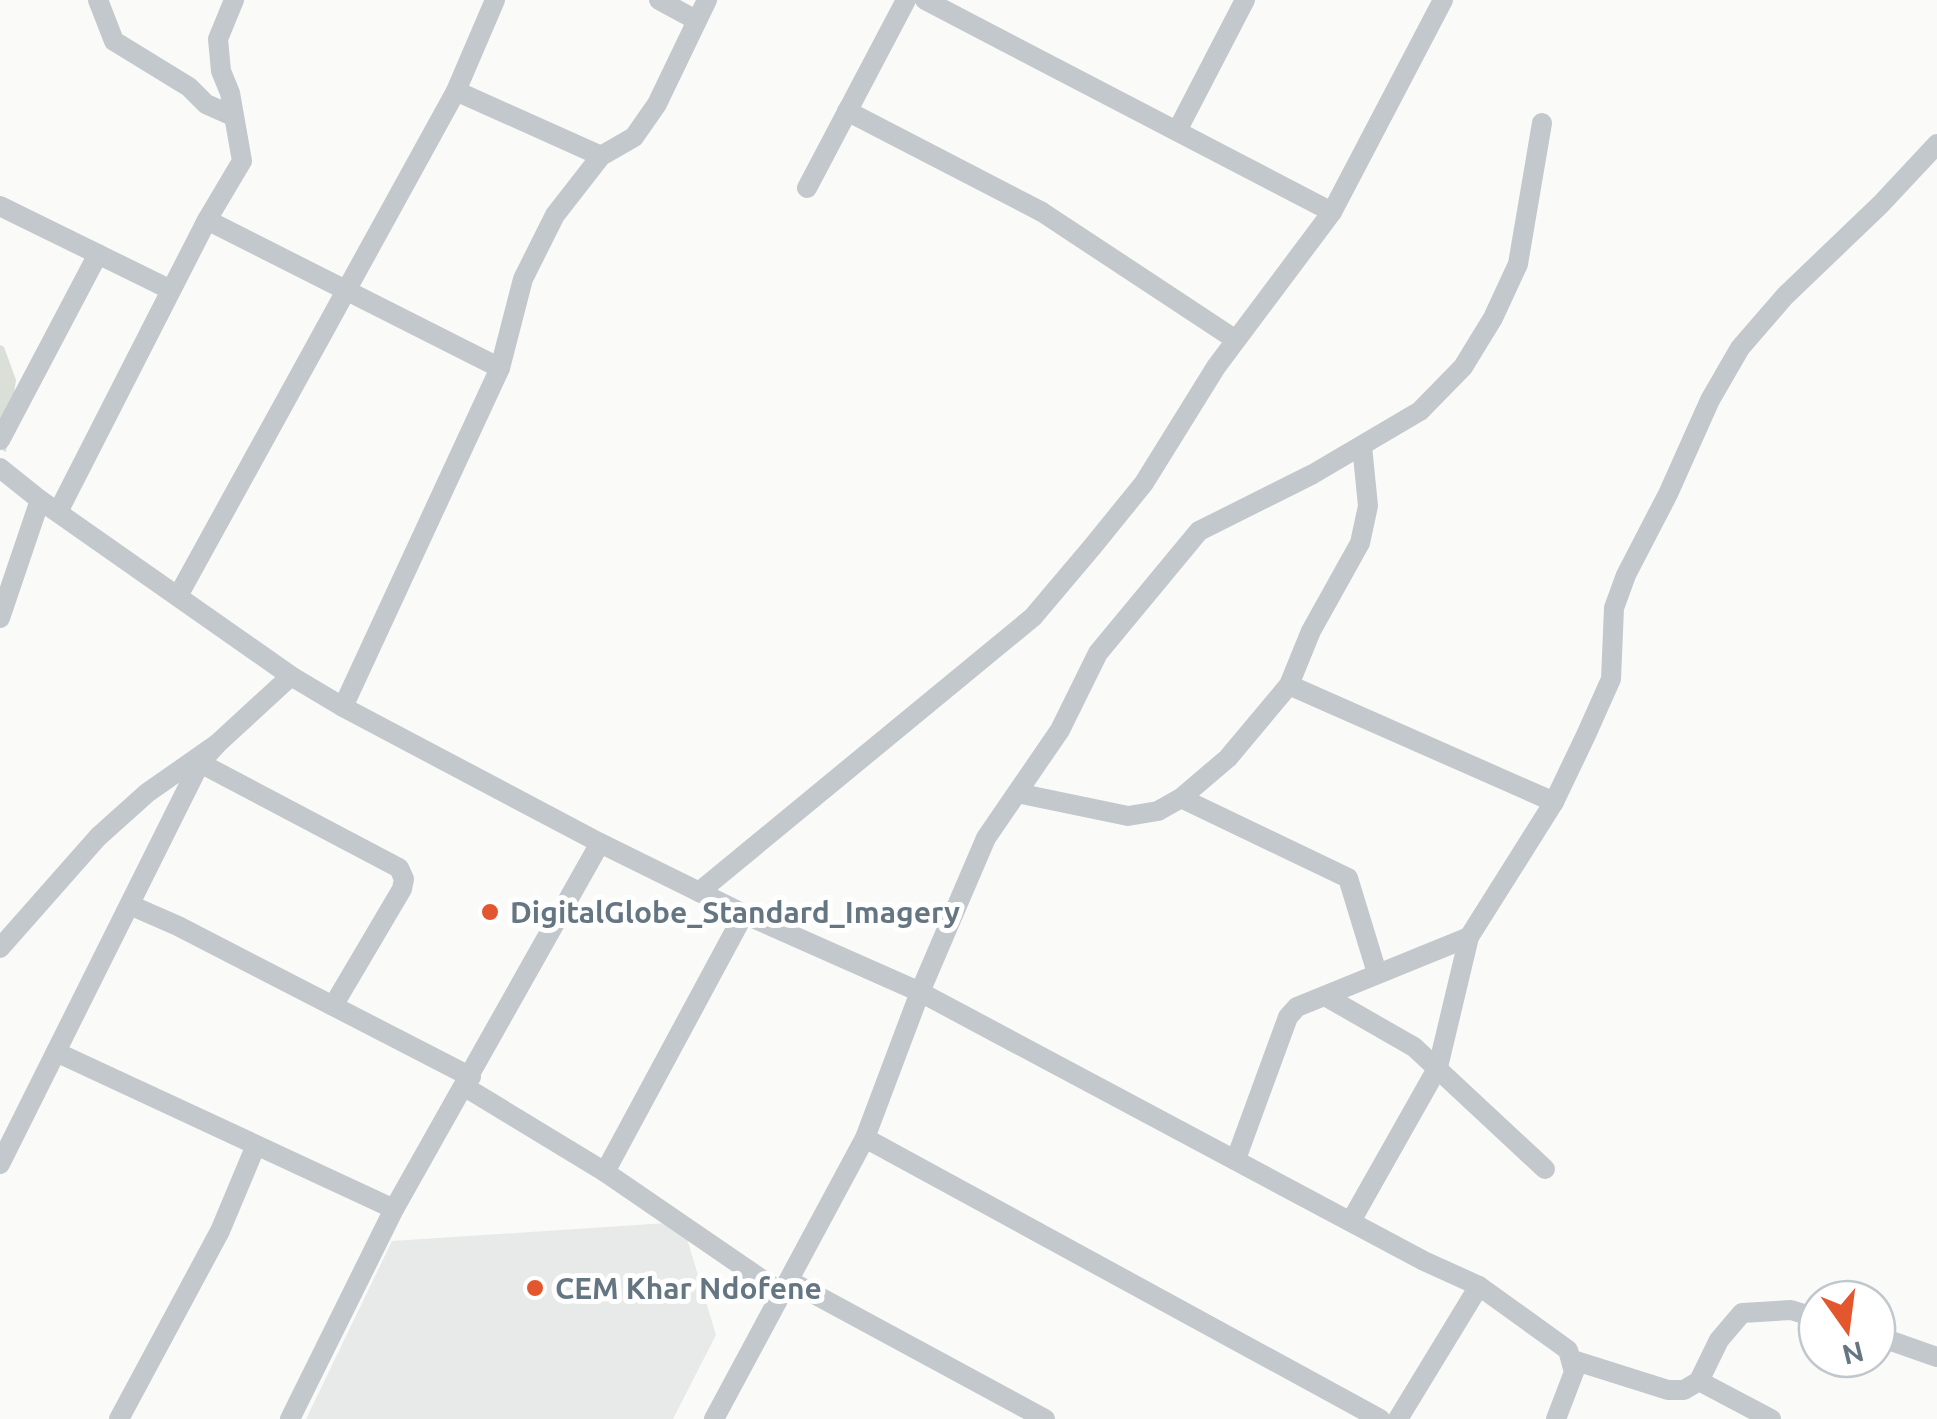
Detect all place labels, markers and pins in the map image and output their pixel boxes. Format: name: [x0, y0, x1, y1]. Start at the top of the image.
place label: DigitalGlobe_Standard_Imagery: [510, 895, 960, 929]
marker: DigitalGlobe_Standard_Imagery: [479, 901, 501, 923]
place label: CEM Khar Ndofene: [555, 1271, 822, 1305]
marker: CEM Khar Ndofene: [524, 1277, 546, 1299]

